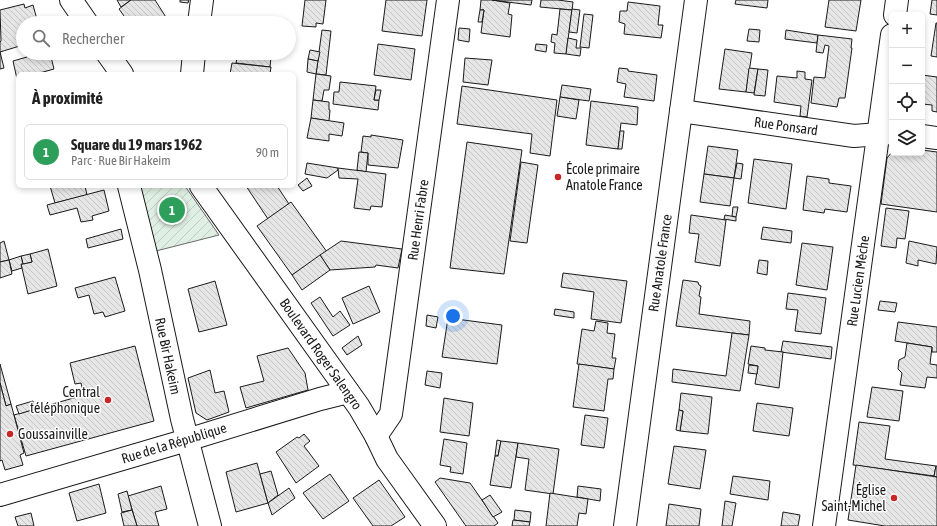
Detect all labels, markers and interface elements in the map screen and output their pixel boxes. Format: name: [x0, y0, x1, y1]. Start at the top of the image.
map controls: [889, 12, 925, 156]
button: +: [889, 12, 925, 48]
search box: [16, 16, 296, 60]
icon: search: [30, 27, 52, 49]
text: Rechercher: [62, 30, 124, 47]
button: −: [889, 48, 925, 84]
button: locate: [889, 84, 925, 120]
text: À proximité: [32, 88, 103, 108]
street label: Rue Ponsard: [753, 114, 819, 138]
button: layers: [889, 120, 925, 156]
text: Square du 19 mars 1962: [71, 136, 202, 153]
text: 1: [43, 145, 49, 160]
text: 90 m: [256, 145, 279, 160]
text: Parc · Rue Bir Hakeim: [71, 153, 171, 168]
place label: École primaire Anatole France: [566, 161, 643, 193]
marker: École primaire Anatole France: [553, 172, 563, 182]
street label: Rue Henri Fabre: [404, 178, 432, 262]
pin: 1: [159, 195, 185, 225]
street label: Rue Anatole France: [645, 213, 675, 313]
street label: Rue Lucien Mèche: [844, 234, 872, 328]
street label: Boulevard Roger Salengro: [277, 295, 365, 413]
your location: [443, 306, 463, 326]
street label: Rue Bir Hakeim: [152, 316, 184, 396]
place label: Central téléphonique: [30, 384, 100, 416]
marker: Central téléphonique: [103, 395, 113, 405]
street label: Rue de la République: [119, 419, 229, 467]
place label: Goussainville: [18, 426, 88, 442]
marker: Goussainville: [5, 429, 15, 439]
place label: Église Saint-Michel: [821, 482, 886, 514]
marker: Église Saint-Michel: [889, 493, 899, 503]

